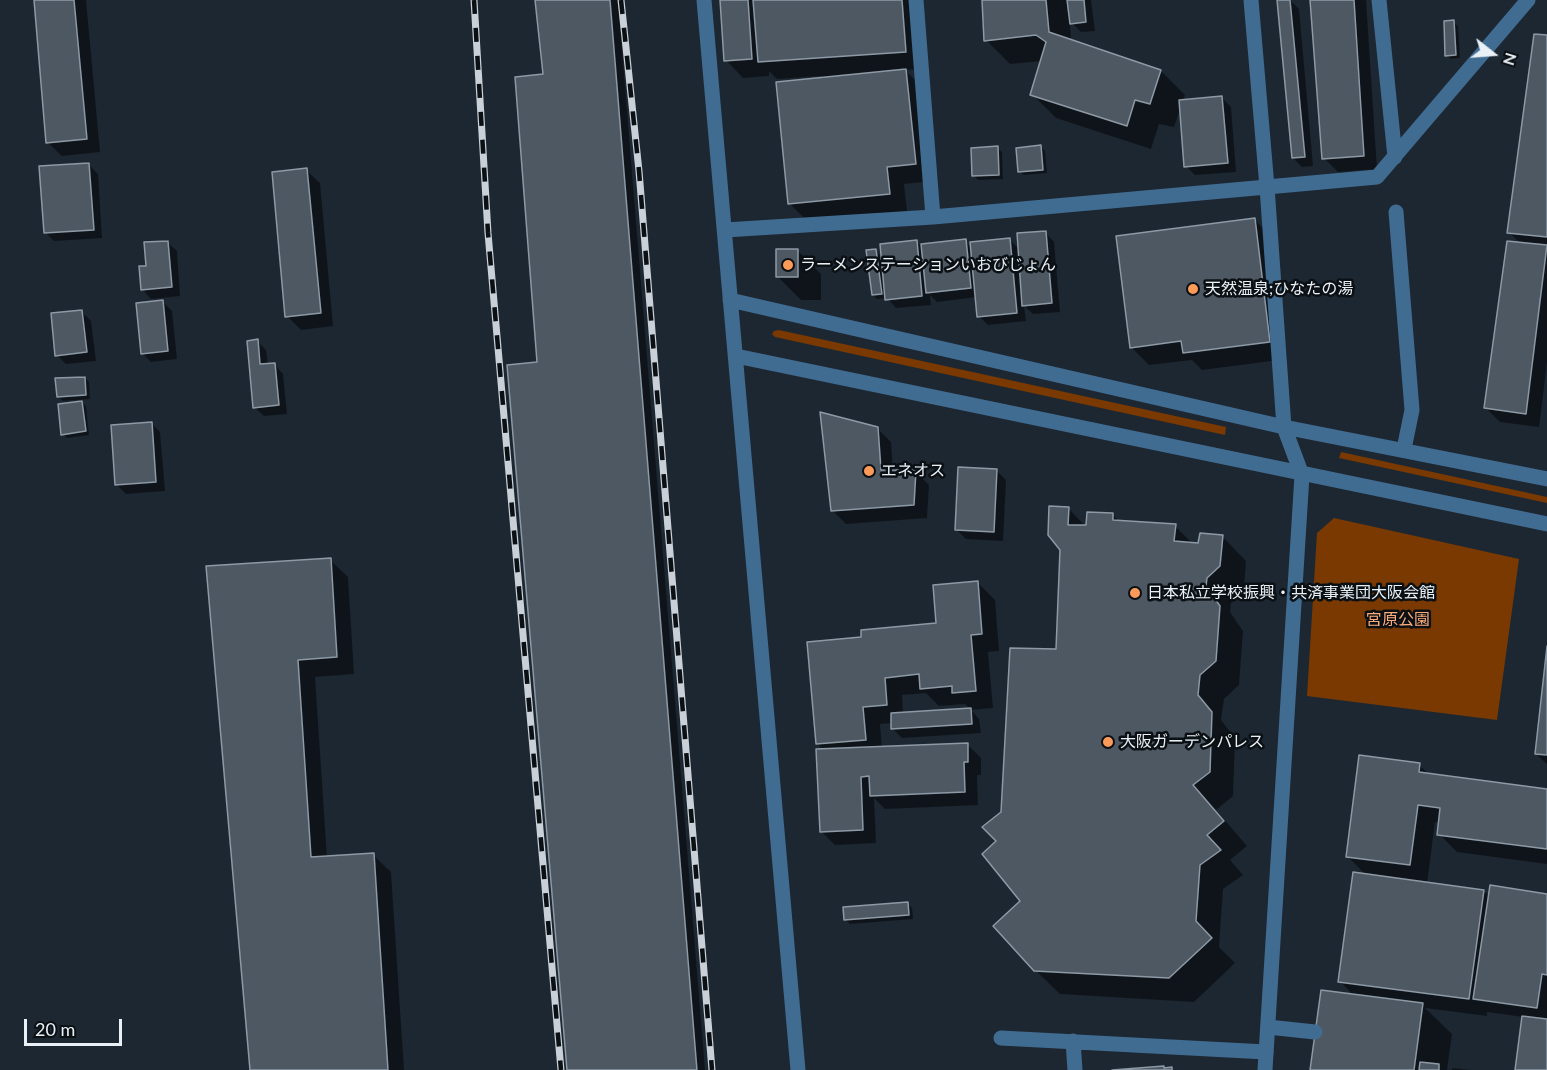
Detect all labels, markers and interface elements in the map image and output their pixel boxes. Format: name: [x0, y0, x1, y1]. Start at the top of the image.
north arrow: [1463, 24, 1523, 84]
text: N: [1500, 51, 1522, 68]
place label: ラーメンステーションいおびじょん: [800, 255, 1056, 275]
marker: ラーメンステーションいおびじょん: [781, 258, 795, 272]
place label: 天然温泉;ひなたの湯: [1205, 279, 1353, 299]
marker: 天然温泉;ひなたの湯: [1186, 282, 1200, 296]
place label: エネオス: [881, 461, 945, 481]
marker: エネオス: [862, 464, 876, 478]
place label: 日本私立学校振興・共済事業団大阪会館: [1147, 583, 1435, 603]
marker: 日本私立学校振興・共済事業団大阪会館: [1128, 586, 1142, 600]
park label: 宮原公園: [1366, 610, 1430, 630]
place label: 大阪ガーデンパレス: [1120, 732, 1264, 752]
marker: 大阪ガーデンパレス: [1101, 735, 1115, 749]
scale bar: [27, 1007, 124, 1045]
text: 20 m: [35, 1018, 75, 1040]

